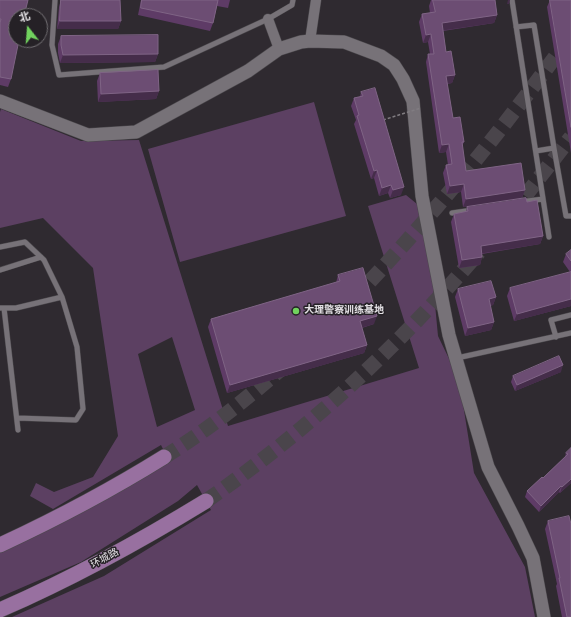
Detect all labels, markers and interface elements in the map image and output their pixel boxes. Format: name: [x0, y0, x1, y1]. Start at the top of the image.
north arrow: [8, 8, 48, 48]
text: 北: [17, 8, 32, 26]
place label: 大理警察训练基地: [304, 305, 384, 317]
marker: 大理警察训练基地: [291, 306, 301, 316]
street label: 环城路: [89, 547, 121, 571]

